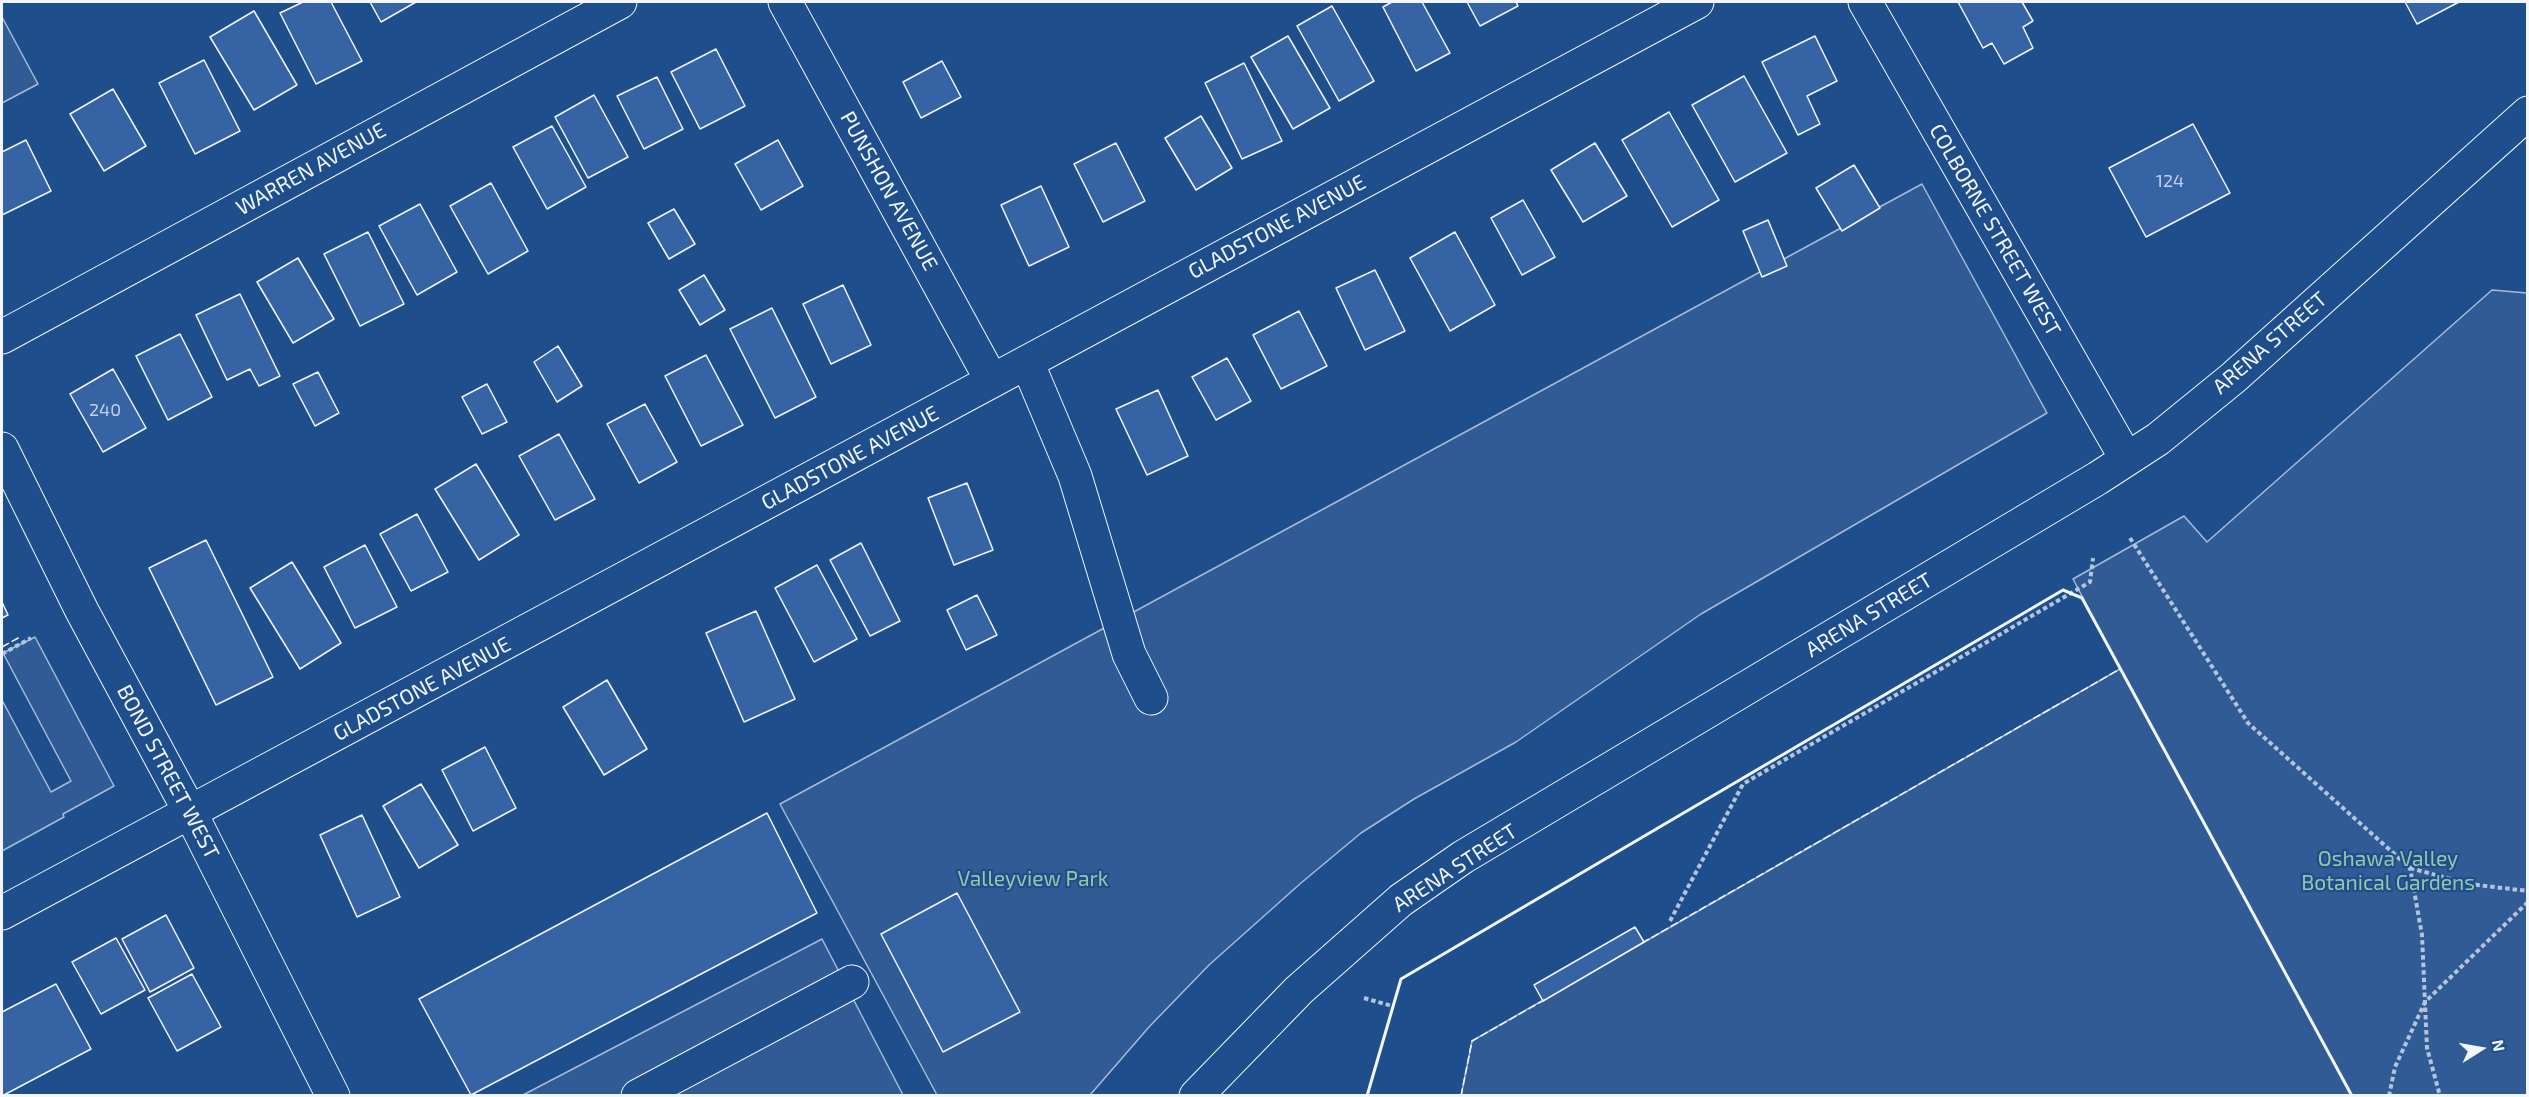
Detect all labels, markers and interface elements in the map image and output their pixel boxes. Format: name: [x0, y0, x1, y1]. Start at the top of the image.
street label: PUNSHON AVENUE: [835, 107, 943, 275]
street label: WARREN AVENUE: [232, 117, 390, 221]
street label: COLBORNE STREET WEST: [1924, 119, 2066, 341]
street label: GLADSTONE AVENUE: [1184, 170, 1370, 284]
house number: 124: [2156, 170, 2184, 192]
street label: ARENA STREET: [2208, 287, 2332, 399]
house number: 240: [89, 399, 121, 421]
street label: GLADSTONE AVENUE: [757, 401, 943, 515]
street label: ARENA STREET: [1801, 567, 1937, 663]
street label: GLADSTONE AVENUE: [329, 632, 515, 746]
street label: BOND STREET WEST: [111, 681, 225, 863]
street label: ARENA STREET: [1388, 818, 1522, 918]
park label: Oshawa Valley Botanical Gardens: [2301, 846, 2475, 896]
park label: Valleyview Park: [957, 866, 1109, 892]
north arrow: [2451, 1019, 2511, 1079]
text: N: [2489, 1038, 2510, 1053]

